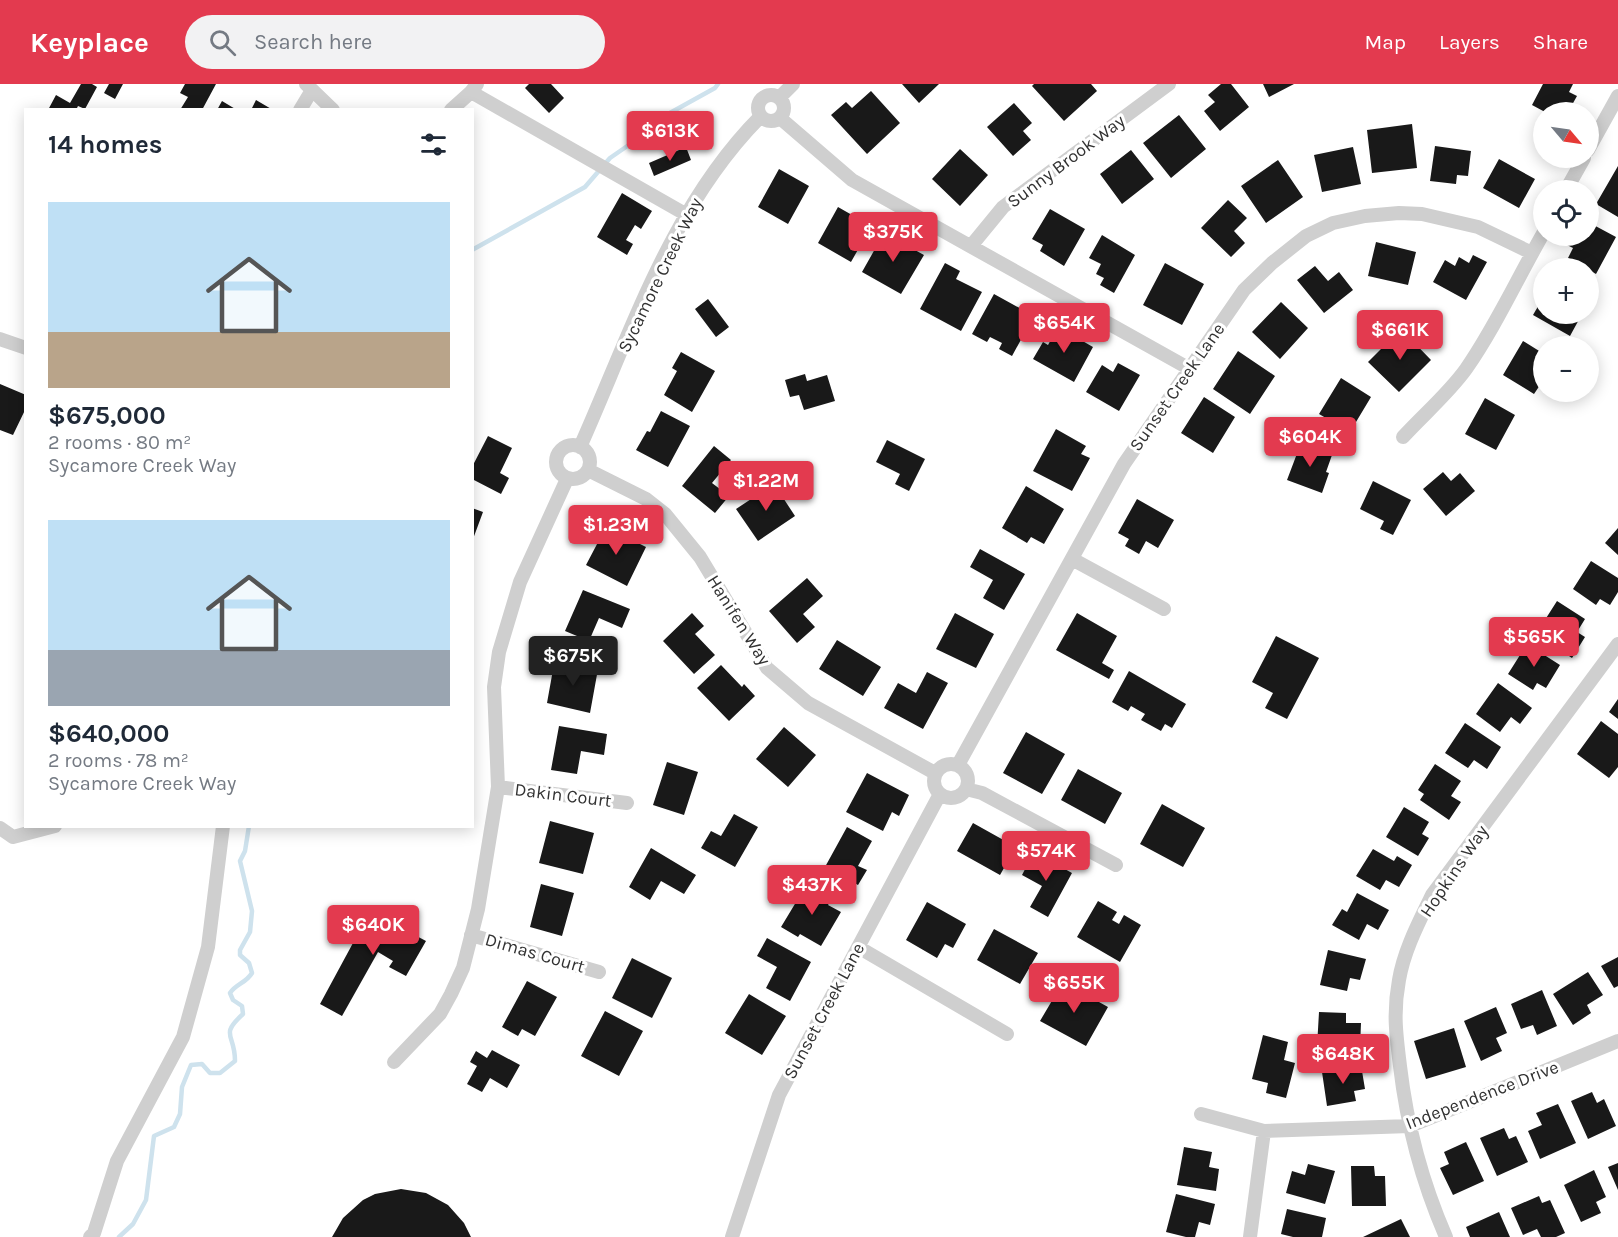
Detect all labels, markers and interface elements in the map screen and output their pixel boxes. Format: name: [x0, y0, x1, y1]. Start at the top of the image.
search box: [185, 15, 605, 69]
text: Keyplace: [30, 26, 149, 59]
icon: search: [206, 26, 239, 59]
text: Search here: [254, 29, 372, 55]
text: Map: [1364, 30, 1406, 54]
text: Layers: [1439, 30, 1500, 54]
text: Share: [1533, 30, 1588, 54]
north arrow: [1533, 102, 1599, 168]
map controls: [1533, 102, 1599, 402]
street label: Sunny Brook Way: [1003, 109, 1130, 212]
pin: $613K: [628, 111, 712, 162]
text: $613K: [641, 119, 699, 142]
icon: filters: [417, 128, 450, 161]
text: 14 homes: [48, 129, 162, 160]
button: locate: [1533, 180, 1599, 246]
street label: Sycamore Creek Way: [613, 193, 707, 356]
pin: $375K: [851, 212, 935, 263]
text: $375K: [863, 220, 923, 243]
icon: home: [195, 241, 303, 349]
button: +: [1533, 258, 1599, 324]
pin: $654K: [1022, 303, 1106, 354]
pin: $661K: [1358, 310, 1442, 361]
text: $654K: [1033, 311, 1095, 334]
text: $661K: [1371, 318, 1429, 341]
street label: Sunset Creek Lane: [1125, 319, 1229, 455]
button: −: [1533, 336, 1599, 402]
text: $675,000: [48, 400, 166, 431]
pin: $604K: [1268, 417, 1352, 468]
text: $604K: [1278, 425, 1342, 448]
text: 2 rooms · 80 m²: [48, 431, 191, 454]
text: Sycamore Creek Way: [48, 454, 236, 477]
pin: $1.22M: [717, 461, 815, 512]
text: $1.22M: [733, 469, 799, 492]
pin: $1.23M: [567, 505, 665, 556]
text: $1.23M: [582, 513, 650, 536]
icon: home: [195, 559, 303, 667]
street label: Hanifen Way: [703, 571, 776, 670]
pin: $565K: [1492, 617, 1576, 668]
text: $565K: [1503, 625, 1565, 648]
pin: $675K: [531, 636, 615, 687]
text: $675K: [543, 644, 603, 667]
text: $640,000: [48, 718, 170, 749]
text: 2 rooms · 78 m²: [48, 749, 189, 772]
text: Sycamore Creek Way: [48, 772, 236, 795]
street label: Dakin Court: [513, 778, 613, 812]
street label: Hopkins Way: [1415, 820, 1493, 921]
pin: $574K: [1004, 831, 1088, 882]
text: $574K: [1016, 839, 1076, 862]
pin: $437K: [770, 865, 854, 916]
text: $437K: [781, 873, 843, 896]
pin: $640K: [331, 905, 415, 956]
text: $640K: [341, 913, 405, 936]
street label: Dimas Court: [483, 928, 588, 978]
street label: Sunset Creek Lane: [779, 939, 869, 1083]
pin: $655K: [1032, 963, 1116, 1014]
text: $655K: [1043, 971, 1105, 994]
pin: $648K: [1301, 1034, 1385, 1085]
text: $648K: [1311, 1042, 1375, 1065]
street label: Independence Drive: [1402, 1056, 1562, 1134]

